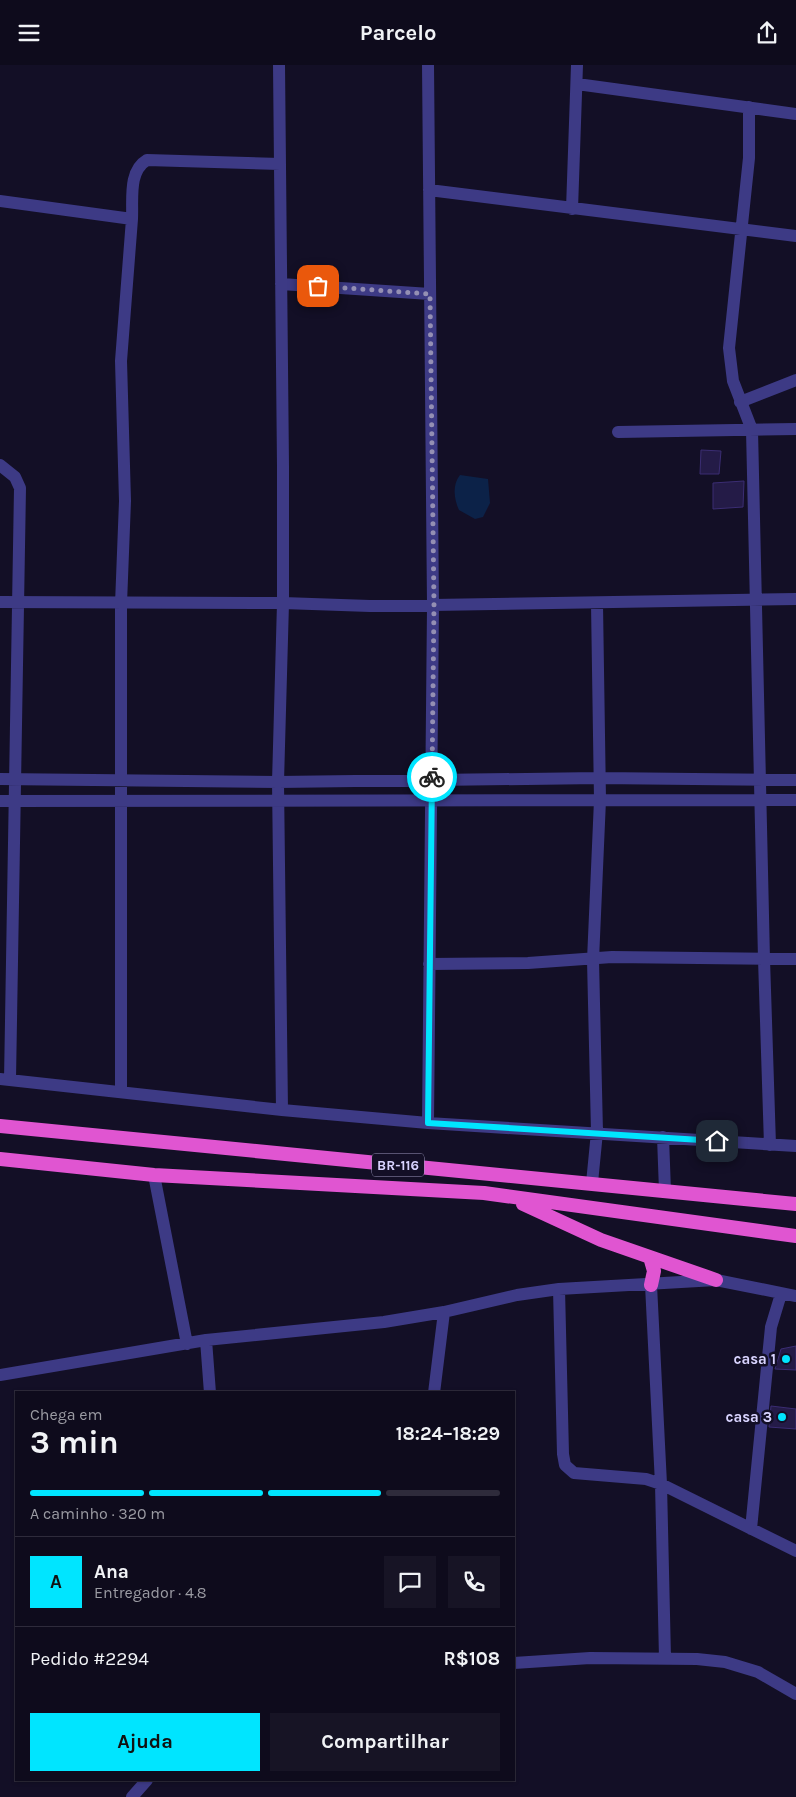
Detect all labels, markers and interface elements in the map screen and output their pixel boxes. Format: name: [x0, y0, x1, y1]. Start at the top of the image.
icon: menu: [15, 19, 43, 47]
icon: share: [753, 19, 781, 47]
text: Parcelo: [360, 20, 436, 46]
pin: [297, 265, 339, 307]
icon: bag: [304, 272, 332, 300]
courier: [407, 752, 457, 802]
icon: bike: [418, 763, 446, 791]
pin: [696, 1120, 738, 1162]
icon: home: [703, 1127, 731, 1155]
road number: BR-116: [372, 1153, 424, 1177]
place label: casa 1: [733, 1350, 776, 1368]
marker: casa 1: [780, 1353, 792, 1365]
text: Chega em: [30, 1405, 103, 1424]
place label: casa 3: [725, 1408, 772, 1426]
marker: casa 3: [776, 1411, 788, 1423]
text: 18:24–18:29: [396, 1423, 500, 1445]
text: 3 min: [30, 1424, 119, 1461]
text: A caminho · 320 m: [30, 1504, 165, 1523]
button: chat: [384, 1556, 436, 1608]
button: phone: [448, 1556, 500, 1608]
text: Ana: [94, 1561, 129, 1583]
text: A: [50, 1571, 62, 1593]
text: Entregador · 4.8: [94, 1583, 207, 1602]
text: Pedido #2294: [30, 1648, 149, 1670]
text: R$108: [444, 1648, 500, 1670]
button: Ajuda: [30, 1713, 260, 1771]
button: Compartilhar: [270, 1713, 500, 1771]

